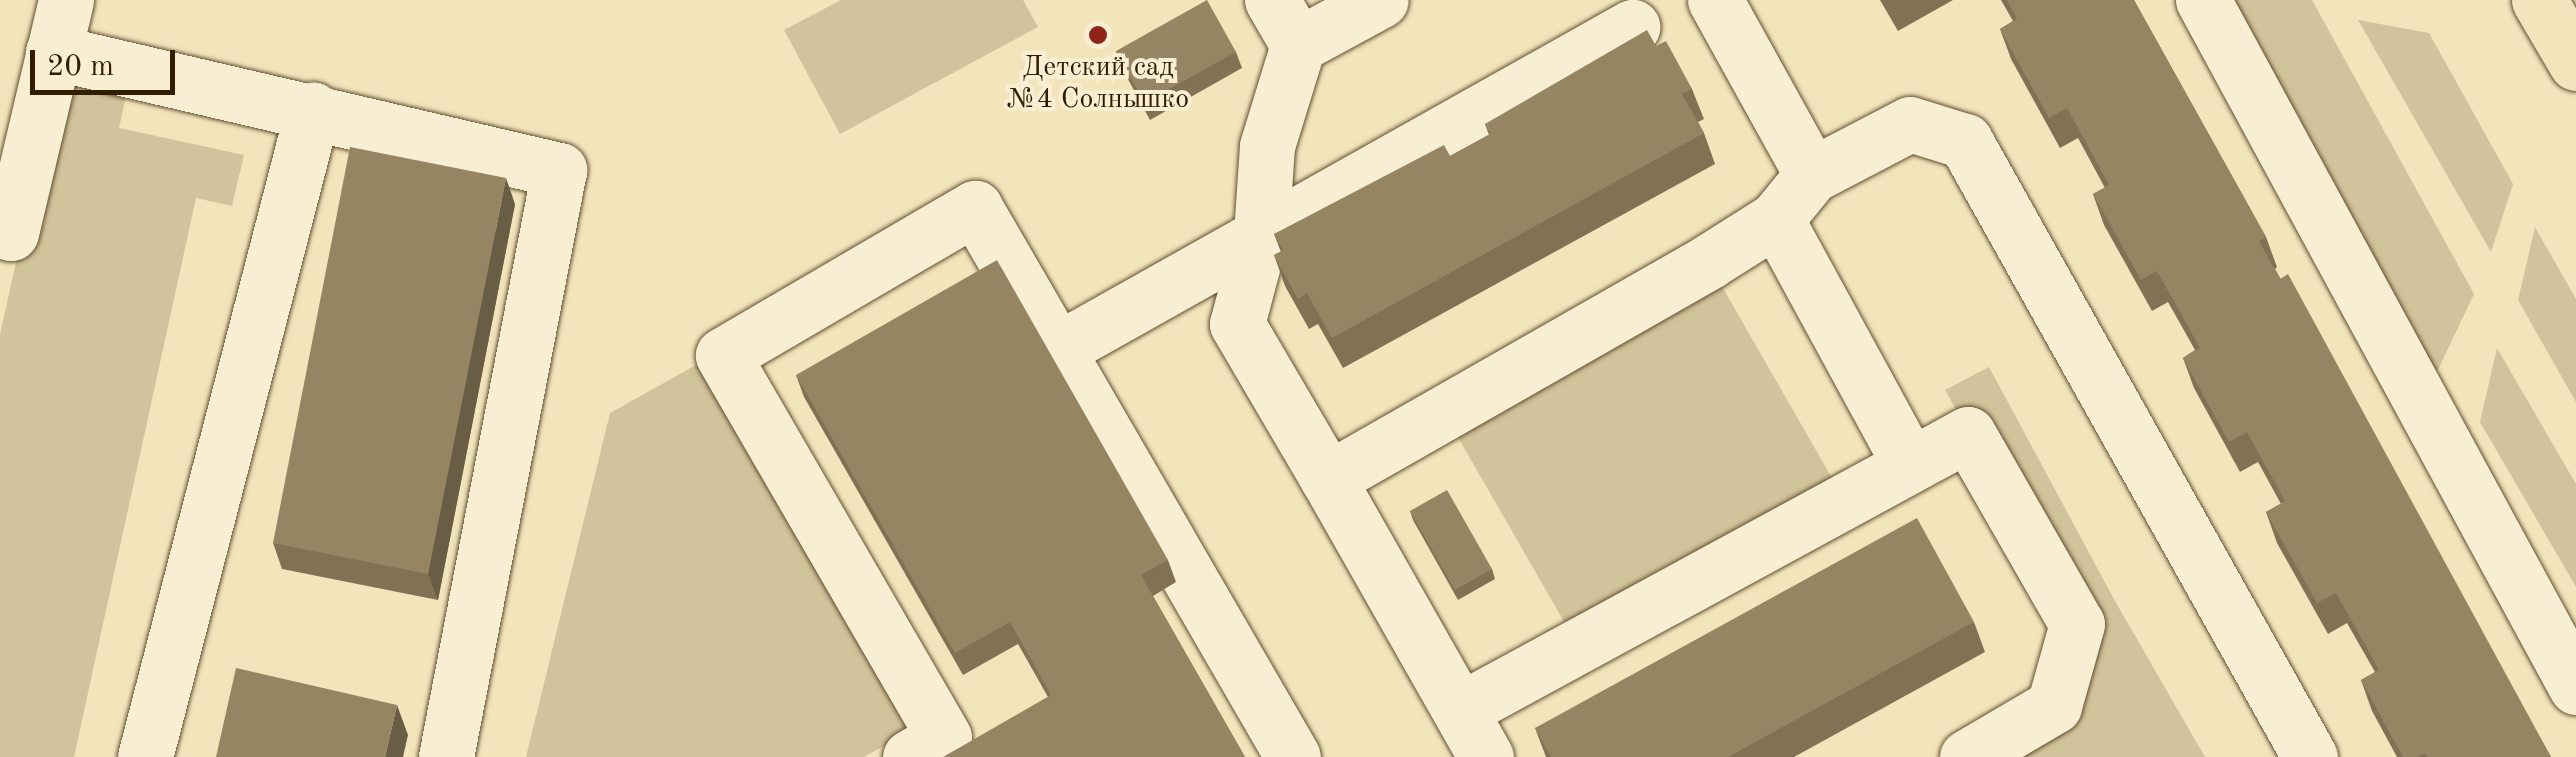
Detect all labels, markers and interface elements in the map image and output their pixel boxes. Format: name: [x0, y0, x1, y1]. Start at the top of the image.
marker: Детский сад №4 Солнышко: [1087, 24, 1109, 46]
scale bar: [35, 30, 180, 92]
place label: Детский сад №4 Солнышко: [1007, 51, 1189, 117]
text: 20 m: [47, 52, 114, 82]

